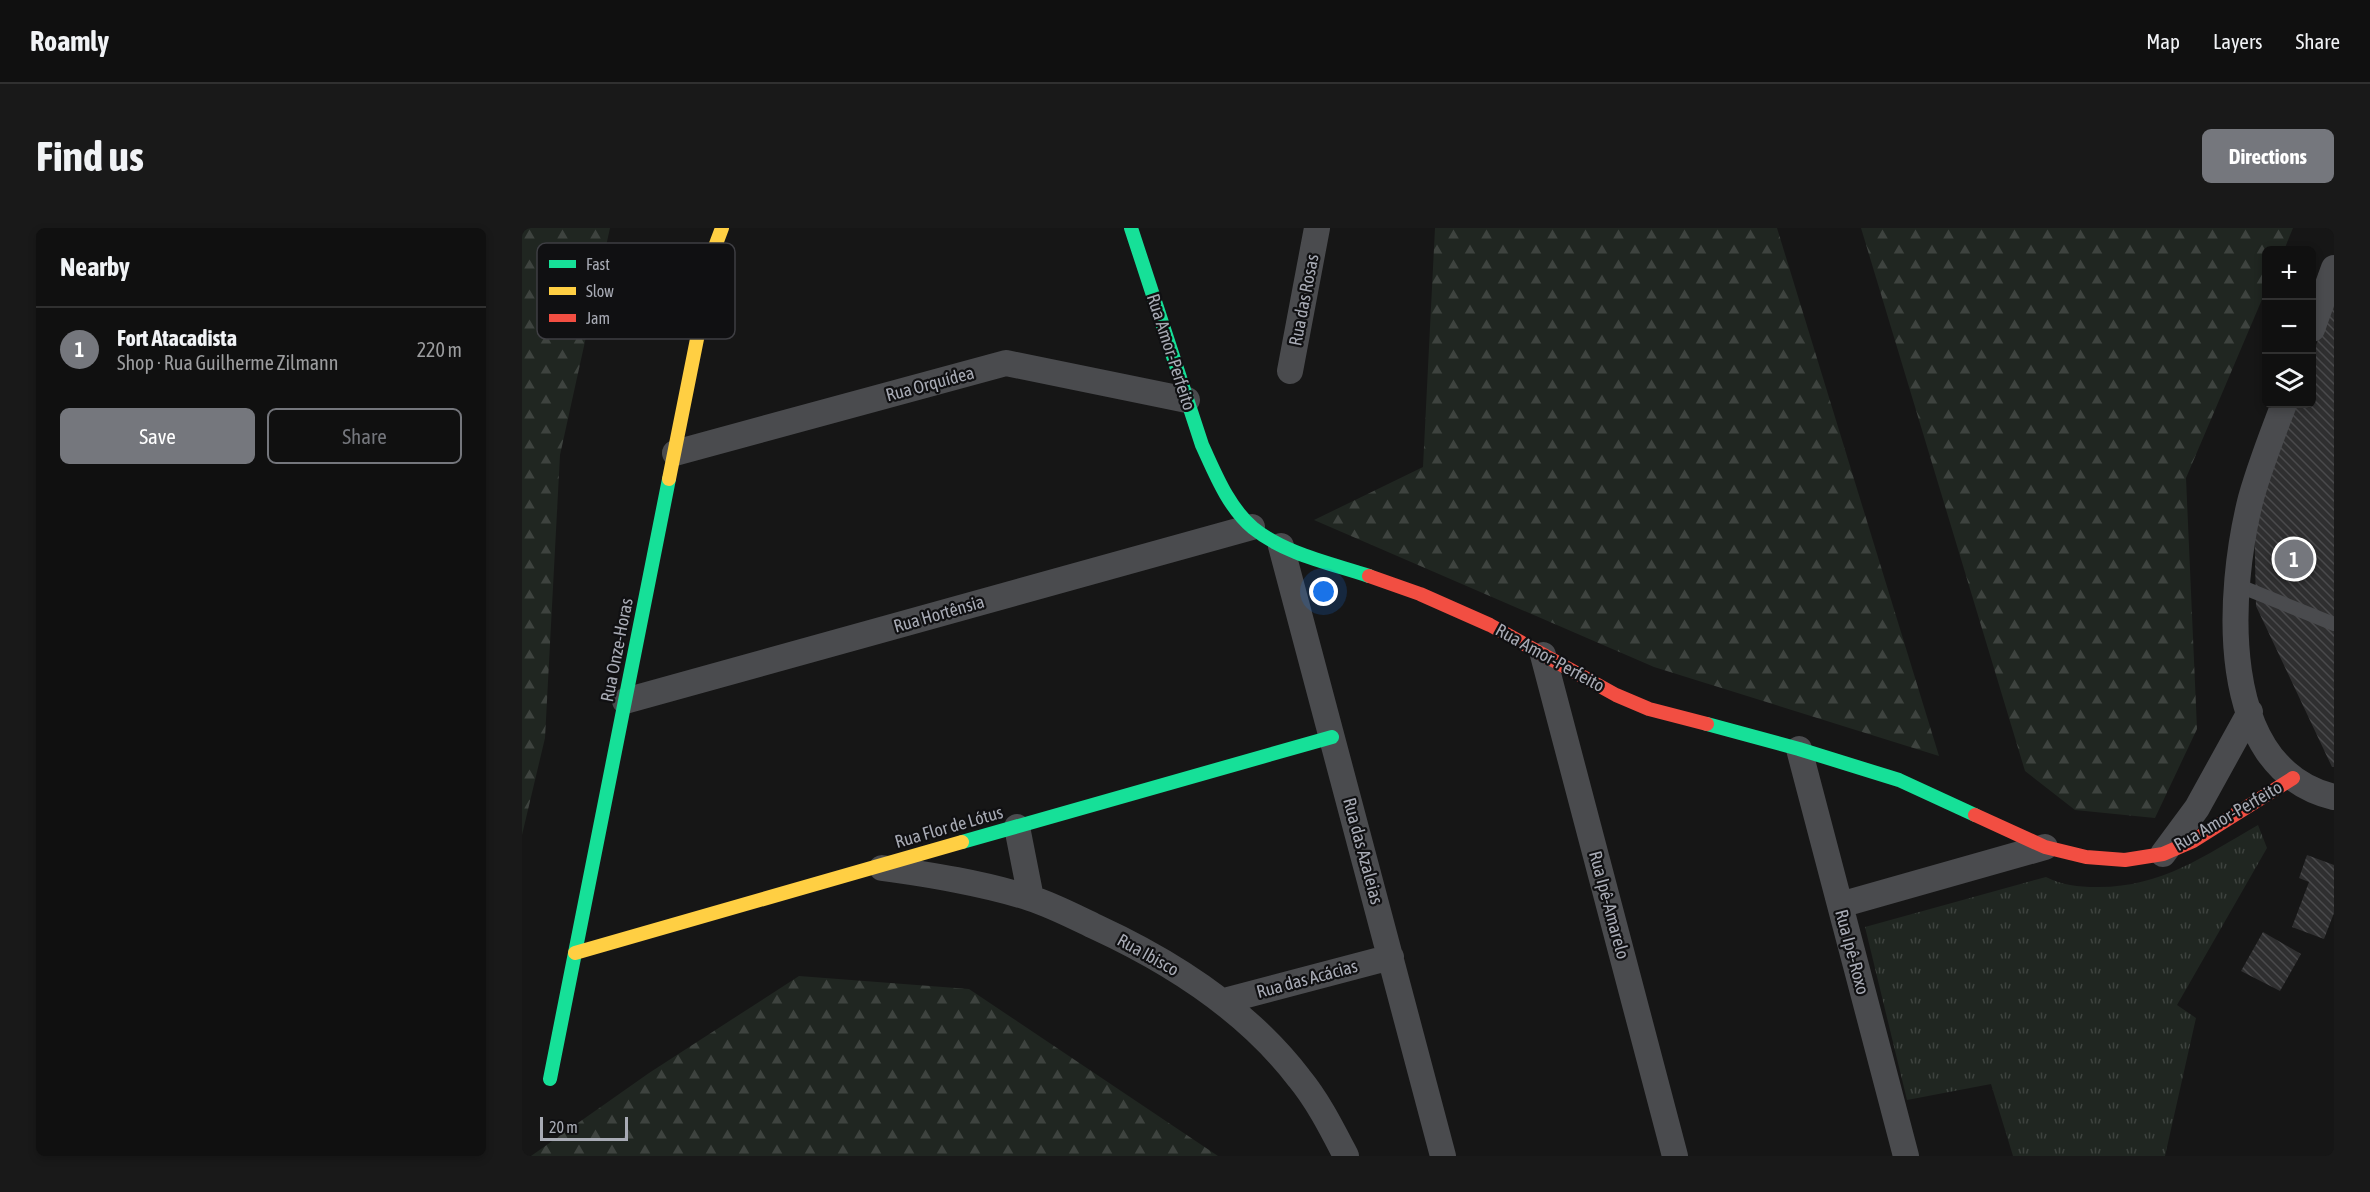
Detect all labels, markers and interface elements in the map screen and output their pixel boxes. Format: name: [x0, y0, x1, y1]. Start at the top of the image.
text: Roamly: [30, 25, 109, 57]
text: Map: [2146, 29, 2180, 53]
text: Layers: [2213, 29, 2263, 53]
text: Share: [2296, 29, 2340, 53]
button: Directions: [2202, 129, 2334, 183]
text: Find us: [36, 132, 144, 180]
legend: [537, 243, 735, 339]
map controls: [2262, 246, 2316, 408]
button: +: [2262, 246, 2316, 300]
text: Nearby: [60, 252, 130, 282]
street label: Rua das Rosas: [1284, 252, 1323, 347]
text: Fast: [586, 255, 610, 273]
text: Slow: [586, 282, 614, 300]
street label: Rua Amor-Perfeito: [1143, 291, 1200, 413]
button: −: [2262, 300, 2316, 354]
text: Jam: [586, 309, 610, 327]
text: Fort Atacadista: [117, 325, 237, 351]
text: 1: [75, 338, 84, 361]
text: 220 m: [417, 338, 462, 361]
text: Shop · Rua Guilherme Zilmann: [117, 351, 339, 374]
button: layers: [2262, 354, 2316, 408]
street label: Rua Orquídea: [883, 362, 976, 405]
button: Save: [60, 408, 255, 464]
button: Share: [267, 408, 462, 464]
pin: 1: [2274, 536, 2314, 582]
your location: [1309, 577, 1338, 606]
street label: Rua Hortênsia: [891, 591, 987, 636]
street label: Rua Onze-Horas: [596, 596, 637, 704]
street label: Rua Amor-Perfeito: [1492, 619, 1608, 696]
street label: Rua Amor-Perfeito: [2170, 776, 2286, 855]
street label: Rua das Azaleias: [1339, 795, 1388, 907]
street label: Rua Flor de Lótus: [892, 801, 1005, 852]
street label: Rua Ipê-Amarelo: [1585, 849, 1634, 961]
street label: Rua Ipê-Roxo: [1831, 907, 1874, 997]
street label: Rua Ibisco: [1114, 929, 1183, 980]
street label: Rua das Acácias: [1254, 955, 1360, 1002]
scale bar: [540, 1114, 628, 1142]
text: 20 m: [549, 1118, 578, 1136]

